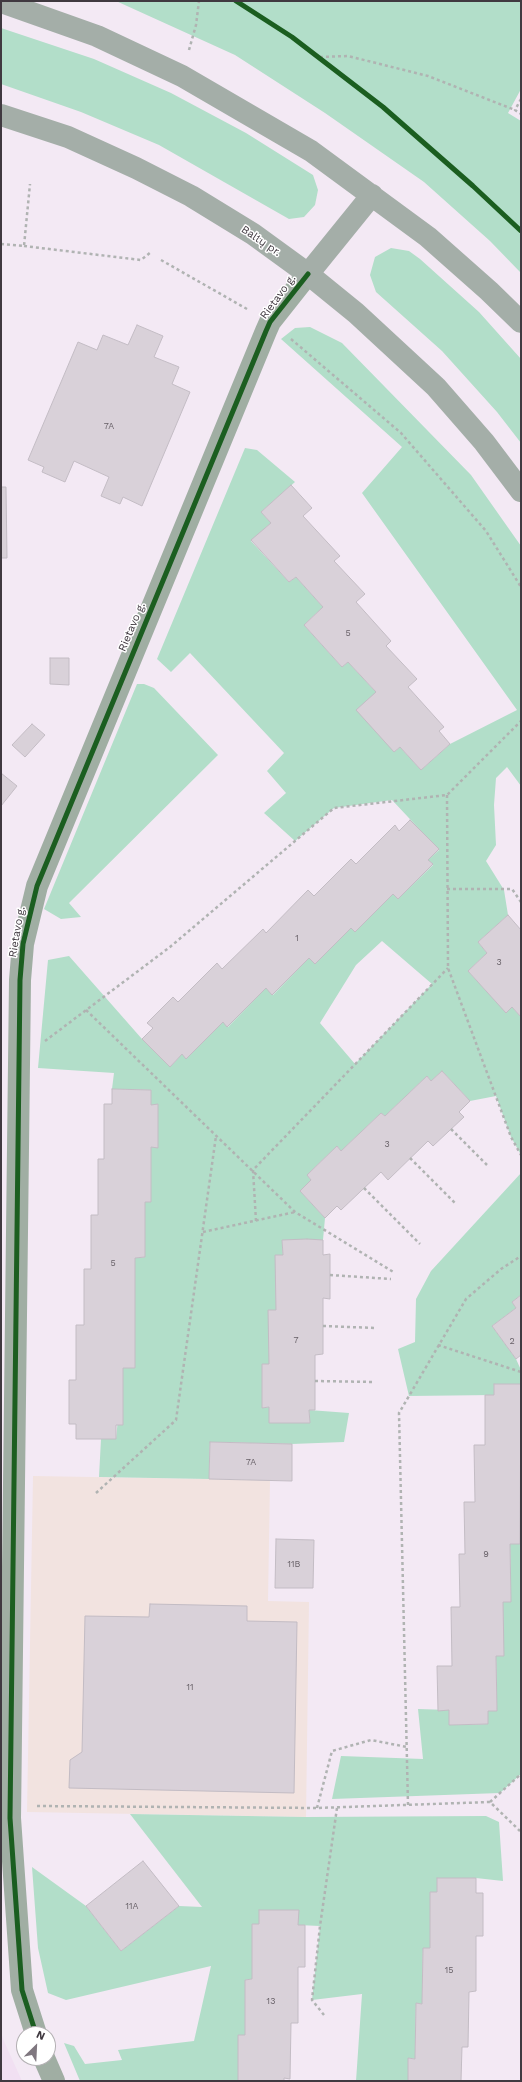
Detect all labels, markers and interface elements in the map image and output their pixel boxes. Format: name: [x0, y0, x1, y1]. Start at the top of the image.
street label: Baltų pr.: [239, 223, 283, 259]
street label: Rietavo g.: [257, 272, 299, 322]
house number: 7A: [104, 421, 114, 431]
street label: Rietavo g.: [116, 601, 148, 653]
house number: 5: [345, 628, 351, 638]
street label: Rietavo g.: [6, 905, 28, 959]
house number: 1: [295, 933, 299, 943]
house number: 3: [496, 957, 502, 967]
house number: 3: [384, 1139, 390, 1149]
house number: 5: [110, 1258, 116, 1268]
house number: 7: [293, 1335, 299, 1345]
house number: 2: [509, 1336, 515, 1346]
house number: 7A: [246, 1457, 256, 1467]
house number: 9: [483, 1549, 489, 1559]
house number: 11B: [288, 1559, 300, 1569]
house number: 11: [186, 1682, 194, 1692]
house number: 11A: [126, 1901, 138, 1911]
house number: 15: [445, 1965, 453, 1975]
house number: 13: [267, 1996, 275, 2006]
north arrow: [16, 2026, 56, 2066]
text: N: [34, 2028, 47, 2043]

